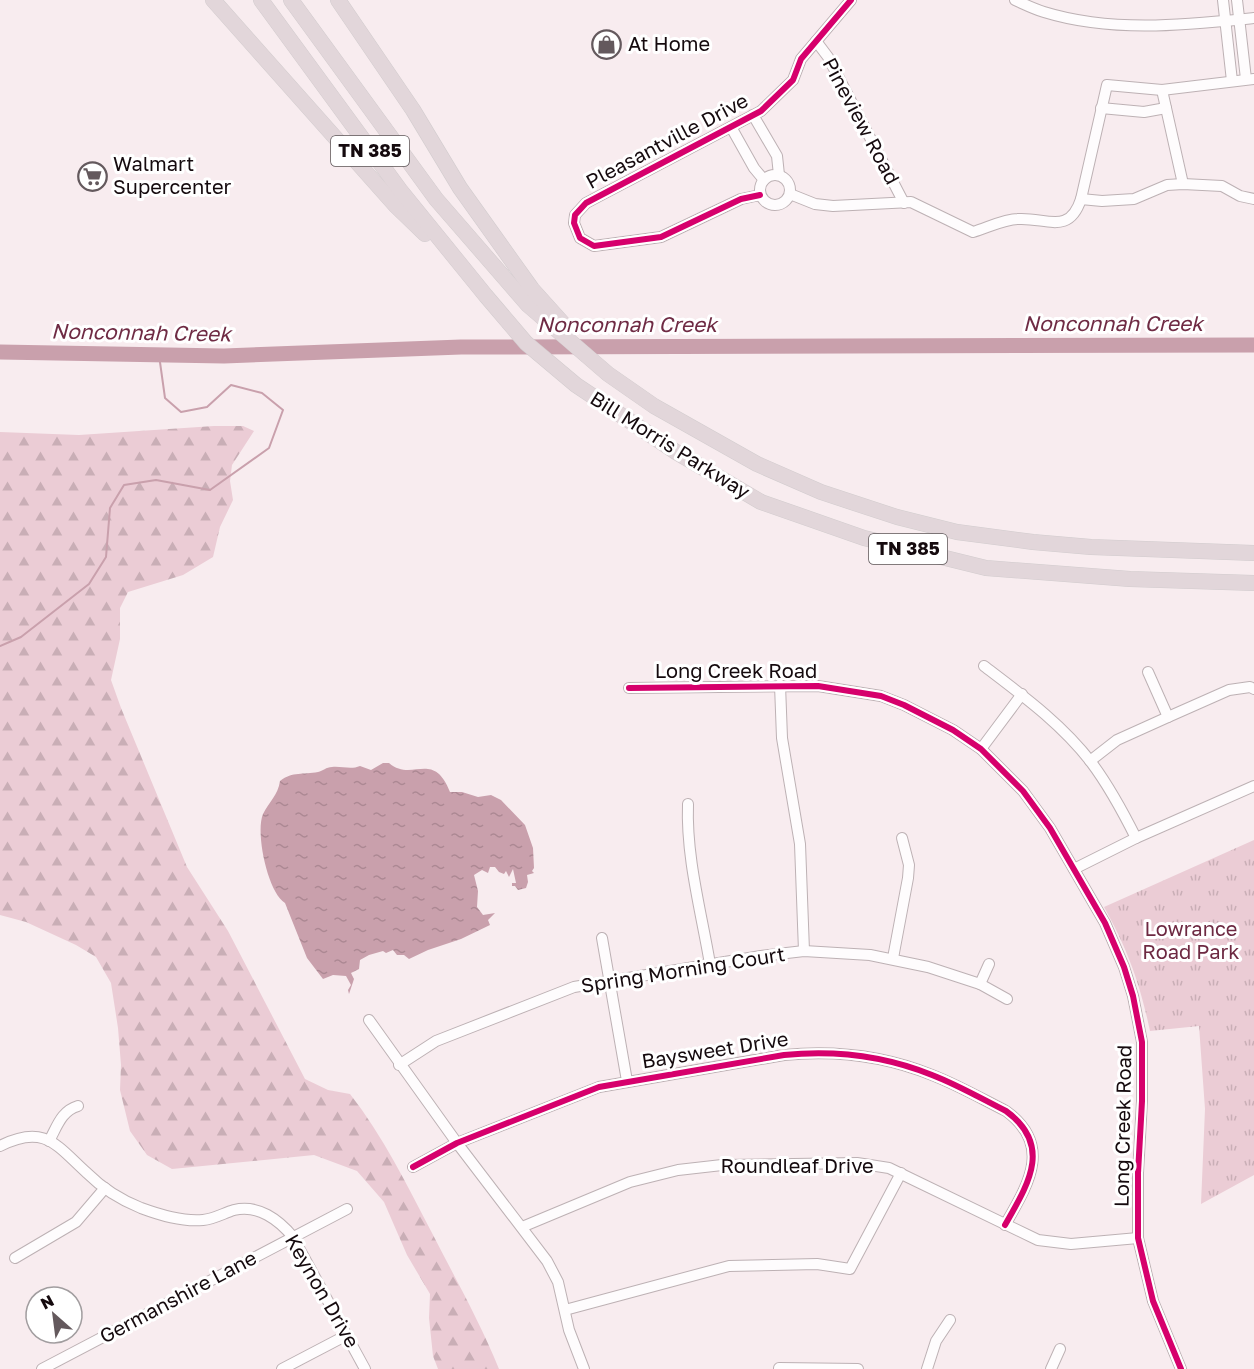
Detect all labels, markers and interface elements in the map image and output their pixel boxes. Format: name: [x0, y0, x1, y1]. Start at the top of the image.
shop icon: At Home: [591, 28, 623, 60]
place label: At Home: [628, 31, 710, 55]
street label: Pineview Road: [818, 53, 905, 188]
street label: Pleasantville Drive: [581, 87, 752, 193]
road number: TN 385: [331, 136, 409, 166]
place label: Walmart Supercenter: [113, 151, 232, 198]
supermarket icon: Walmart Supercenter: [76, 160, 108, 192]
water label: Nonconnah Creek: [1023, 310, 1205, 336]
water label: Nonconnah Creek: [537, 311, 719, 337]
water label: Nonconnah Creek: [51, 317, 233, 347]
street label: Bill Morris Parkway: [586, 385, 755, 503]
road number: TN 385: [869, 534, 947, 564]
street label: Long Creek Road: [655, 658, 817, 682]
park label: Lowrance Road Park: [1142, 916, 1240, 963]
street label: Spring Morning Court: [579, 941, 786, 997]
street label: Baysweet Drive: [640, 1026, 790, 1072]
street label: Long Creek Road: [1109, 1045, 1135, 1207]
street label: Roundleaf Drive: [720, 1153, 874, 1177]
street label: Keynon Drive: [281, 1230, 365, 1351]
street label: Germanshire Lane: [95, 1245, 260, 1348]
north arrow: [24, 1285, 84, 1345]
text: N: [37, 1290, 57, 1313]

